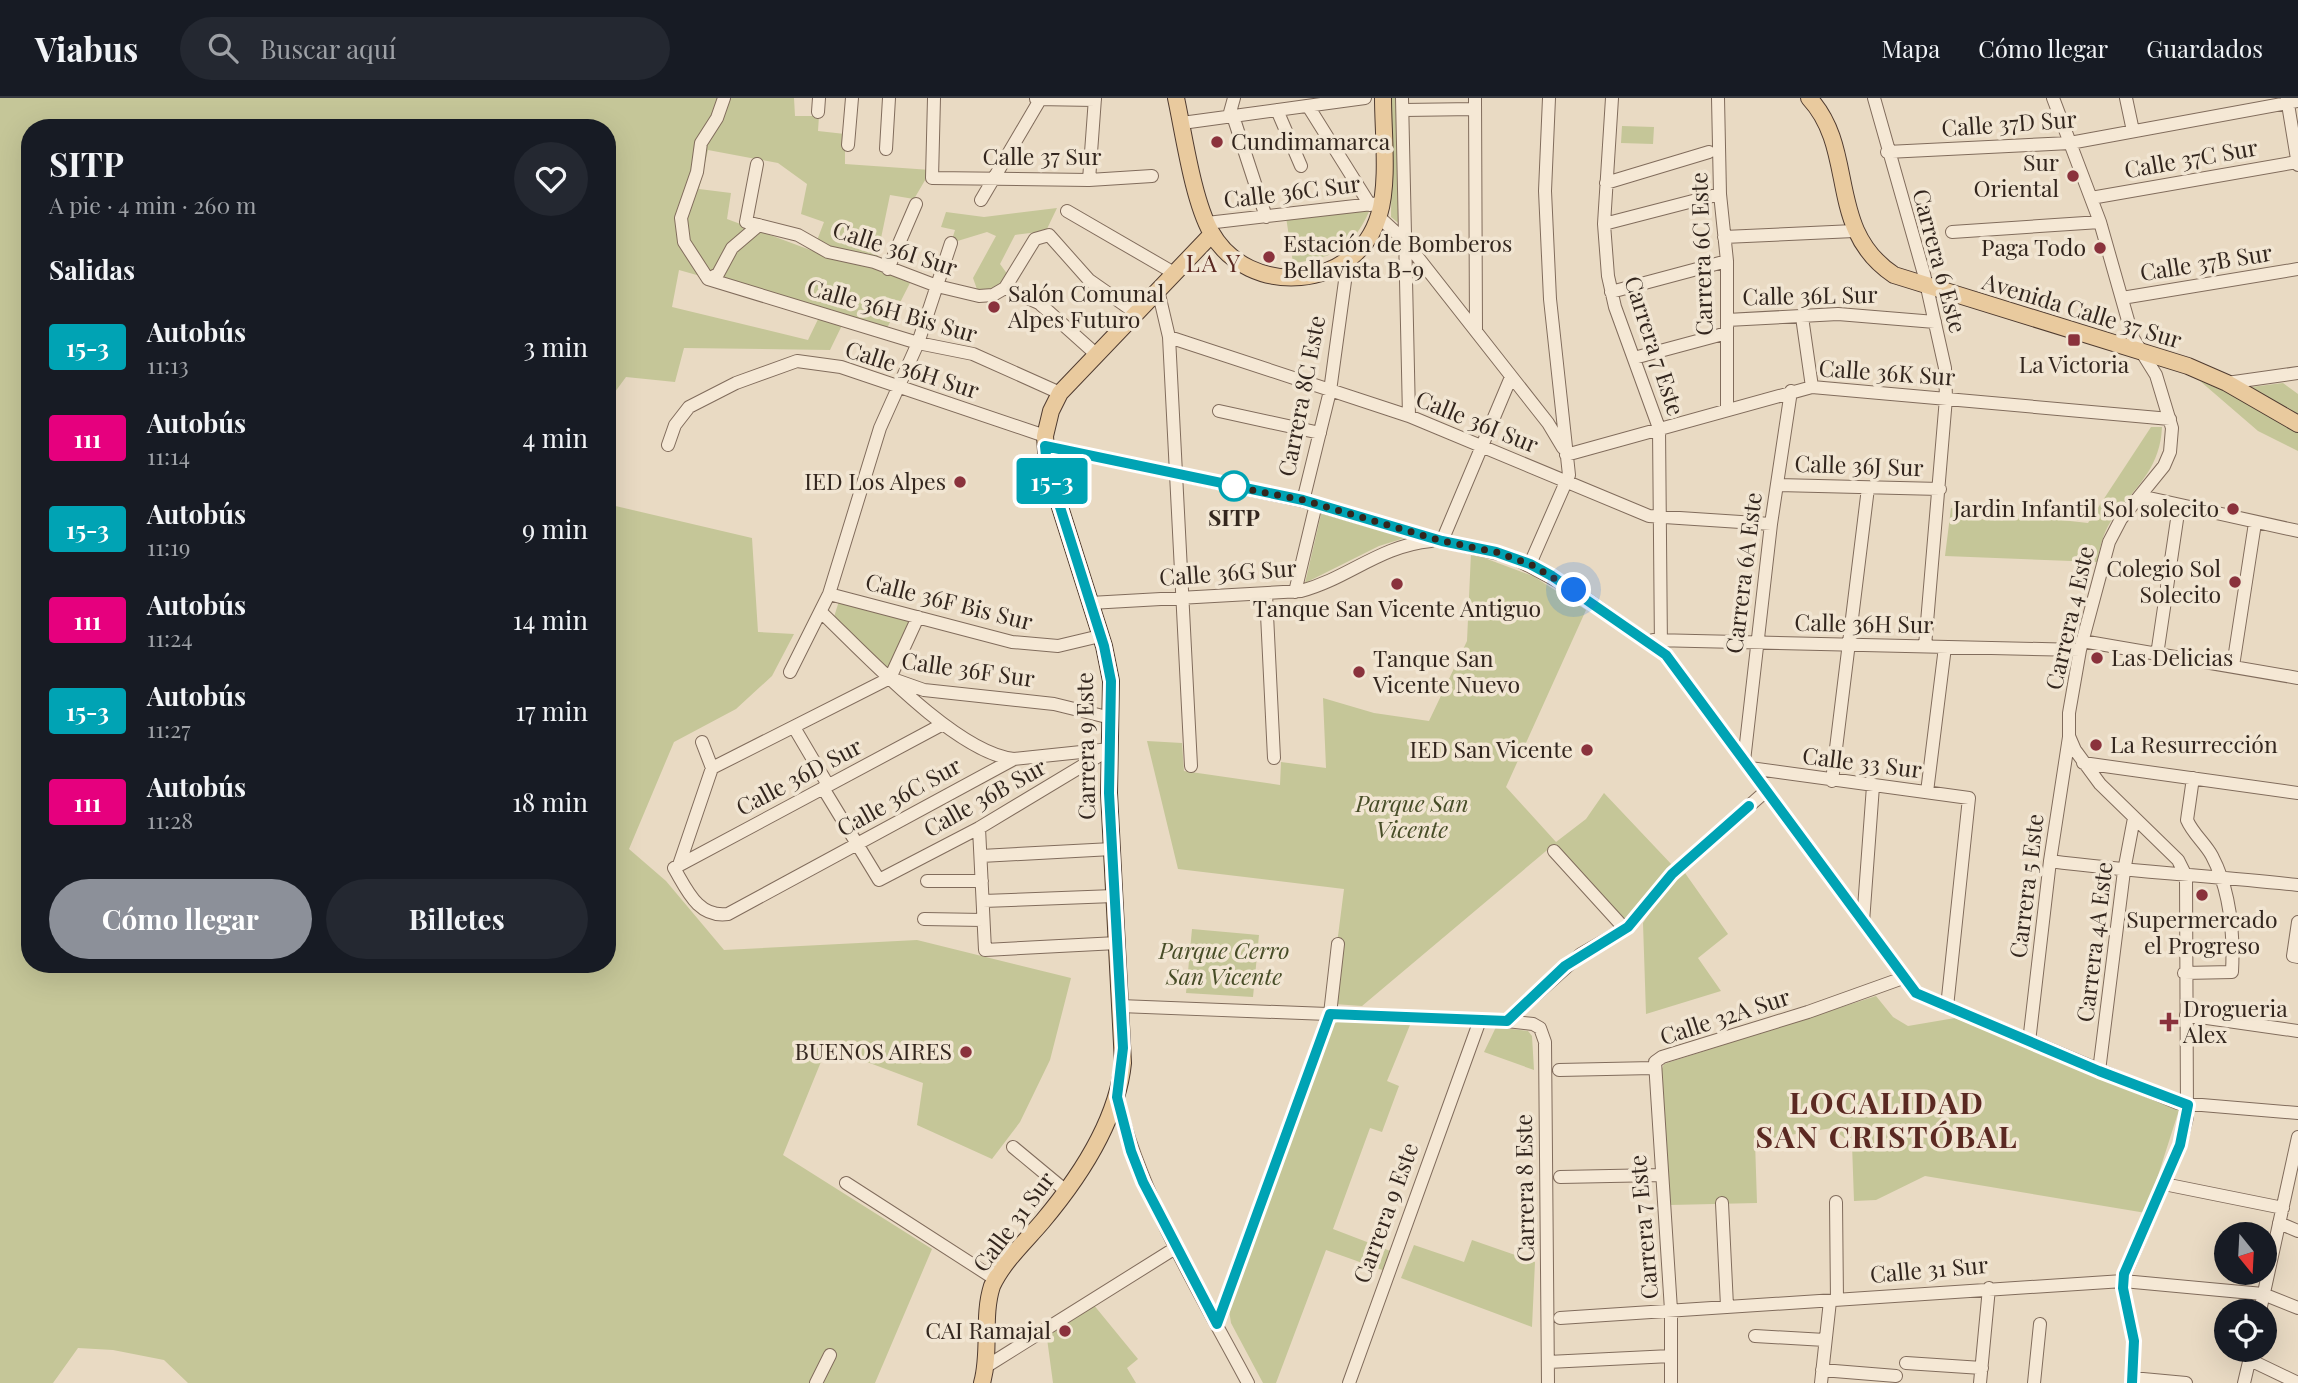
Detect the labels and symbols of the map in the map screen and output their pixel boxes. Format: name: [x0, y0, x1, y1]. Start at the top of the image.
street label: Calle 37D Sur: [1940, 102, 2078, 143]
place label: Cundimamarca: [1231, 125, 1391, 156]
street label: Calle 37C Sur: [2122, 131, 2260, 184]
marker: Cundimamarca: [1209, 134, 1225, 150]
street label: Calle 37 Sur: [983, 140, 1101, 171]
place label: Sur Oriental: [1973, 146, 2059, 203]
street label: Calle 36C Sur: [1222, 167, 1362, 214]
marker: Sur Oriental: [2065, 168, 2081, 184]
street label: Carrera 6C Este: [1682, 172, 1719, 336]
street label: Carrera 6 Este: [1906, 185, 1975, 336]
street label: Calle 36I Sur: [829, 213, 962, 282]
place label: Estación de Bomberos Bellavista B-9: [1283, 227, 1512, 284]
place label: Paga Todo: [1981, 231, 2086, 262]
street label: Calle 37B Sur: [2137, 236, 2274, 287]
marker: Paga Todo: [2092, 240, 2108, 256]
district label: LA Y: [1186, 246, 1242, 278]
marker: Estación de Bomberos Bellavista B-9: [1261, 249, 1277, 265]
street label: Avenida Calle 37 Sur: [1978, 264, 2186, 355]
street label: Calle 36H Bis Sur: [804, 270, 981, 349]
street label: Carrera 7 Este: [1618, 272, 1693, 419]
place label: Salón Comunal Alpes Futuro: [1007, 277, 1165, 334]
street label: Calle 36L Sur: [1742, 278, 1878, 311]
marker: Salón Comunal Alpes Futuro: [986, 299, 1002, 315]
street label: Carrera 8C Este: [1270, 312, 1331, 479]
street label: Calle 36H Sur: [842, 332, 983, 405]
marker: La Victoria: [2066, 332, 2082, 348]
place label: La Victoria: [2019, 348, 2130, 379]
street label: Calle 36K Sur: [1818, 351, 1956, 392]
street label: Calle 36I Sur: [1412, 382, 1543, 459]
street label: Calle 36J Sur: [1794, 447, 1924, 482]
line badge: 15-3: [1003, 458, 1101, 504]
place label: IED Los Alpes: [804, 465, 946, 496]
marker: SITP: [1219, 471, 1249, 501]
marker: IED Los Alpes: [952, 474, 968, 490]
street label: Carrera 6A Este: [1717, 490, 1768, 655]
place label: Jardin Infantil Sol solecito: [1952, 492, 2219, 523]
place label: SITP: [1208, 501, 1260, 532]
marker: Jardin Infantil Sol solecito: [2225, 501, 2241, 517]
street label: Carrera 4 Este: [2037, 543, 2100, 693]
street label: Calle 36G Sur: [1158, 551, 1298, 592]
place label: Colegio Sol Solecito: [2106, 552, 2221, 609]
street label: Calle 36F Bis Sur: [863, 565, 1036, 636]
your location: [1556, 572, 1591, 607]
marker: Colegio Sol Solecito: [2227, 574, 2243, 590]
marker: Tanque San Vicente Antiguo: [1389, 576, 1405, 592]
place label: Tanque San Vicente Antiguo: [1253, 592, 1541, 623]
street label: Calle 36H Sur: [1794, 606, 1934, 639]
place label: Las Delicias: [2111, 641, 2233, 672]
place label: Tanque San Vicente Nuevo: [1372, 642, 1520, 699]
street label: Calle 36F Sur: [900, 644, 1037, 693]
marker: Las Delicias: [2089, 650, 2105, 666]
marker: Tanque San Vicente Nuevo: [1351, 664, 1367, 680]
street label: Carrera 9 Este: [1068, 672, 1101, 820]
place label: La Resurrección: [2110, 728, 2278, 759]
street label: Calle 36D Sur: [730, 730, 867, 822]
place label: IED San Vicente: [1409, 733, 1573, 764]
marker: La Resurrección: [2088, 737, 2104, 753]
street label: Calle 33 Sur: [1801, 739, 1924, 784]
marker: IED San Vicente: [1579, 742, 1595, 758]
street label: Calle 36C Sur: [831, 749, 966, 843]
street label: Calle 36B Sur: [917, 750, 1051, 843]
park label: Parque San Vicente: [1354, 787, 1469, 844]
street label: Carrera 5 Este: [2001, 812, 2050, 960]
street label: Carrera 4A Este: [2068, 860, 2119, 1024]
marker: Supermercado el Progreso: [2194, 887, 2210, 903]
place label: Supermercado el Progreso: [2126, 903, 2278, 960]
park label: Parque Cerro San Vicente: [1158, 934, 1289, 991]
street label: Calle 32A Sur: [1655, 980, 1794, 1051]
place label: Drogueria Alex: [2182, 992, 2288, 1049]
marker: Drogueria Alex: [2161, 1014, 2177, 1030]
place label: BUENOS AIRES: [794, 1035, 952, 1066]
marker: BUENOS AIRES: [958, 1044, 974, 1060]
district label: LOCALIDAD SAN CRISTÓBAL: [1756, 1082, 2018, 1156]
street label: Carrera 8 Este: [1507, 1114, 1540, 1262]
street label: Carrera 9 Este: [1345, 1138, 1424, 1287]
street label: Carrera 7 Este: [1621, 1154, 1664, 1301]
street label: Calle 31 Sur: [965, 1165, 1061, 1278]
north arrow: [2214, 1222, 2277, 1284]
street label: Calle 31 Sur: [1869, 1248, 1989, 1289]
place label: CAI Ramajal: [925, 1314, 1051, 1345]
marker: CAI Ramajal: [1057, 1323, 1073, 1339]

